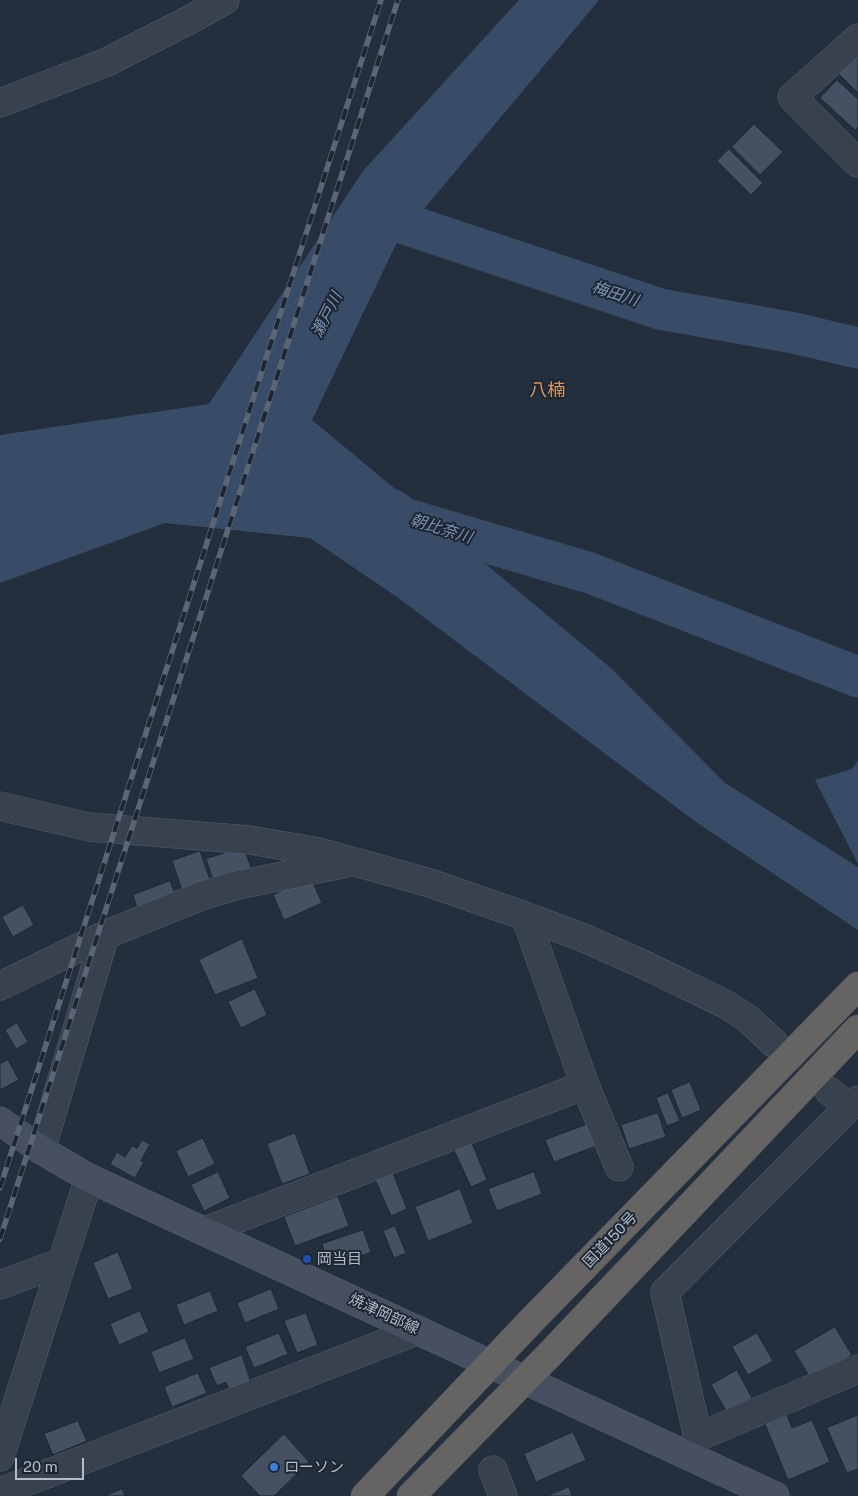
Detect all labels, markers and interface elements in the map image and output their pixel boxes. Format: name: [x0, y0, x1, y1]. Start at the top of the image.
water label: 梅田川: [589, 277, 641, 311]
water label: 瀬戸川: [308, 289, 346, 341]
district label: 八楠: [529, 379, 565, 401]
water label: 朝比奈川: [408, 510, 474, 548]
street label: 国道150号: [579, 1209, 641, 1271]
place label: 岡当目: [317, 1250, 362, 1268]
marker: 岡当目: [301, 1253, 313, 1265]
street label: 焼津岡部線: [346, 1290, 422, 1338]
scale bar: [18, 1448, 86, 1480]
text: 20 m: [23, 1458, 58, 1475]
place label: ローソン: [284, 1458, 344, 1476]
marker: ローソン: [268, 1461, 280, 1473]

